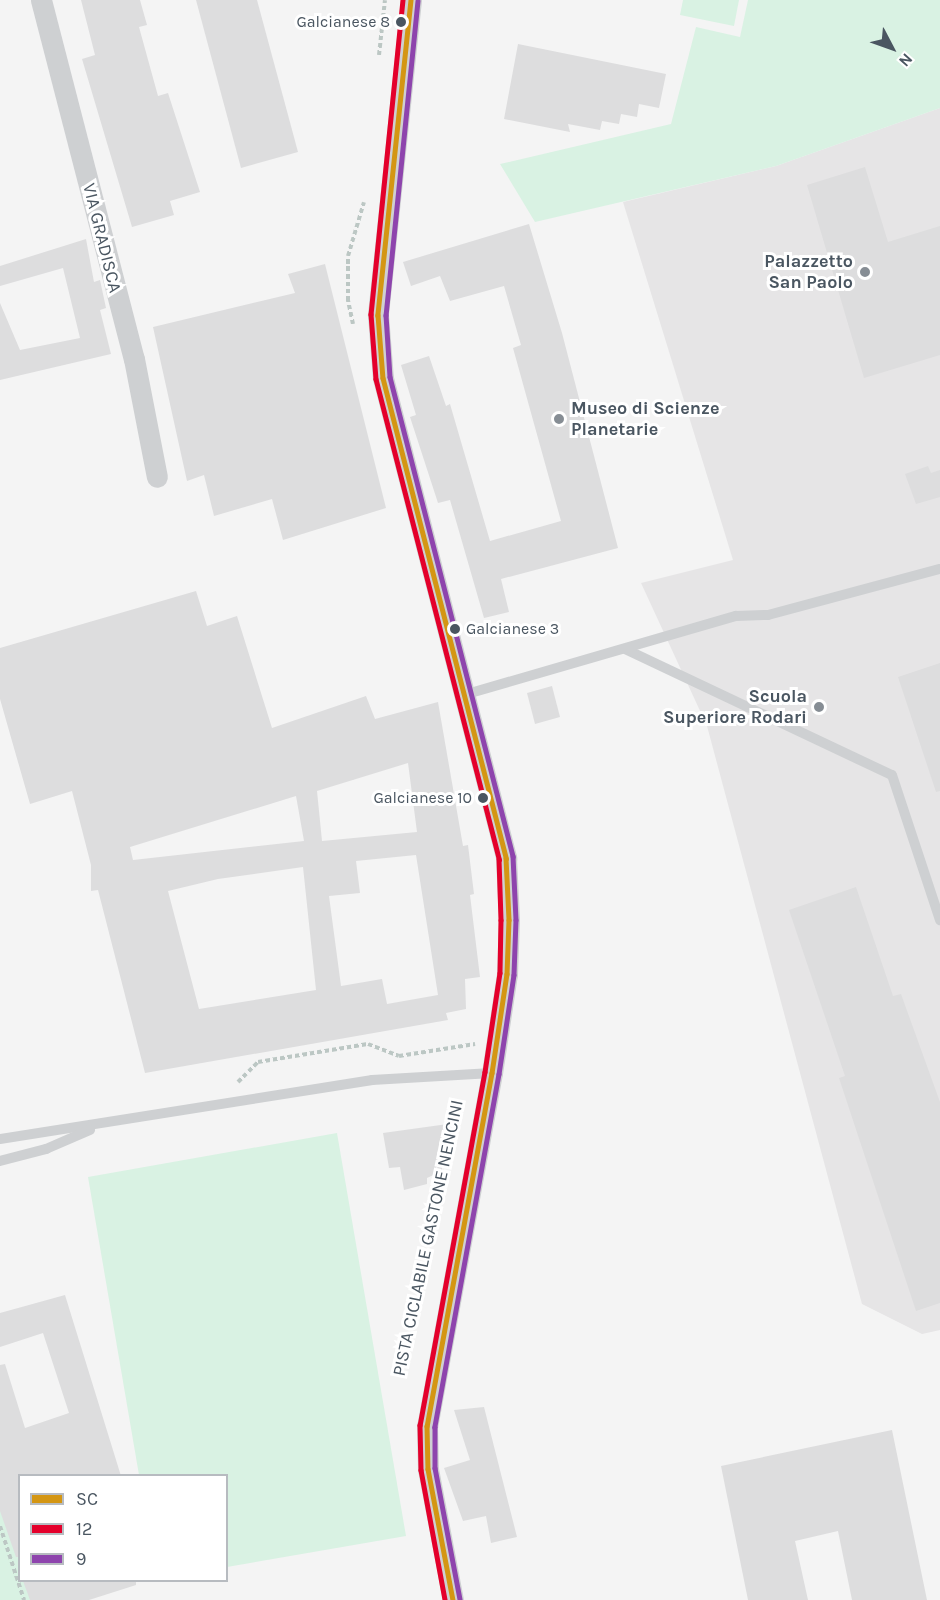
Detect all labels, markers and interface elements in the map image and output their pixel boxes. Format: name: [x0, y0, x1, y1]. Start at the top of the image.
place label: Galcianese 8: [296, 12, 390, 32]
marker: Galcianese 8: [395, 16, 407, 28]
north arrow: [862, 18, 922, 78]
text: N: [895, 50, 917, 71]
street label: VIA GRADISCA: [78, 181, 126, 295]
place label: Palazzetto San Paolo: [764, 251, 853, 294]
marker: Palazzetto San Paolo: [858, 265, 872, 279]
place label: Museo di Scienze Planetarie: [571, 398, 719, 440]
marker: Museo di Scienze Planetarie: [552, 412, 566, 426]
place label: Galcianese 3: [466, 619, 559, 639]
marker: Galcianese 3: [449, 623, 461, 635]
place label: Scuola Superiore Rodari: [663, 686, 807, 728]
marker: Scuola Superiore Rodari: [812, 700, 826, 714]
place label: Galcianese 10: [373, 788, 472, 808]
marker: Galcianese 10: [477, 792, 489, 804]
street label: PISTA CICLABILE GASTONE NENCINI: [388, 1098, 468, 1378]
legend: [18, 1474, 228, 1582]
text: SC: [76, 1488, 98, 1510]
text: 12: [76, 1518, 92, 1540]
text: 9: [76, 1548, 86, 1570]

